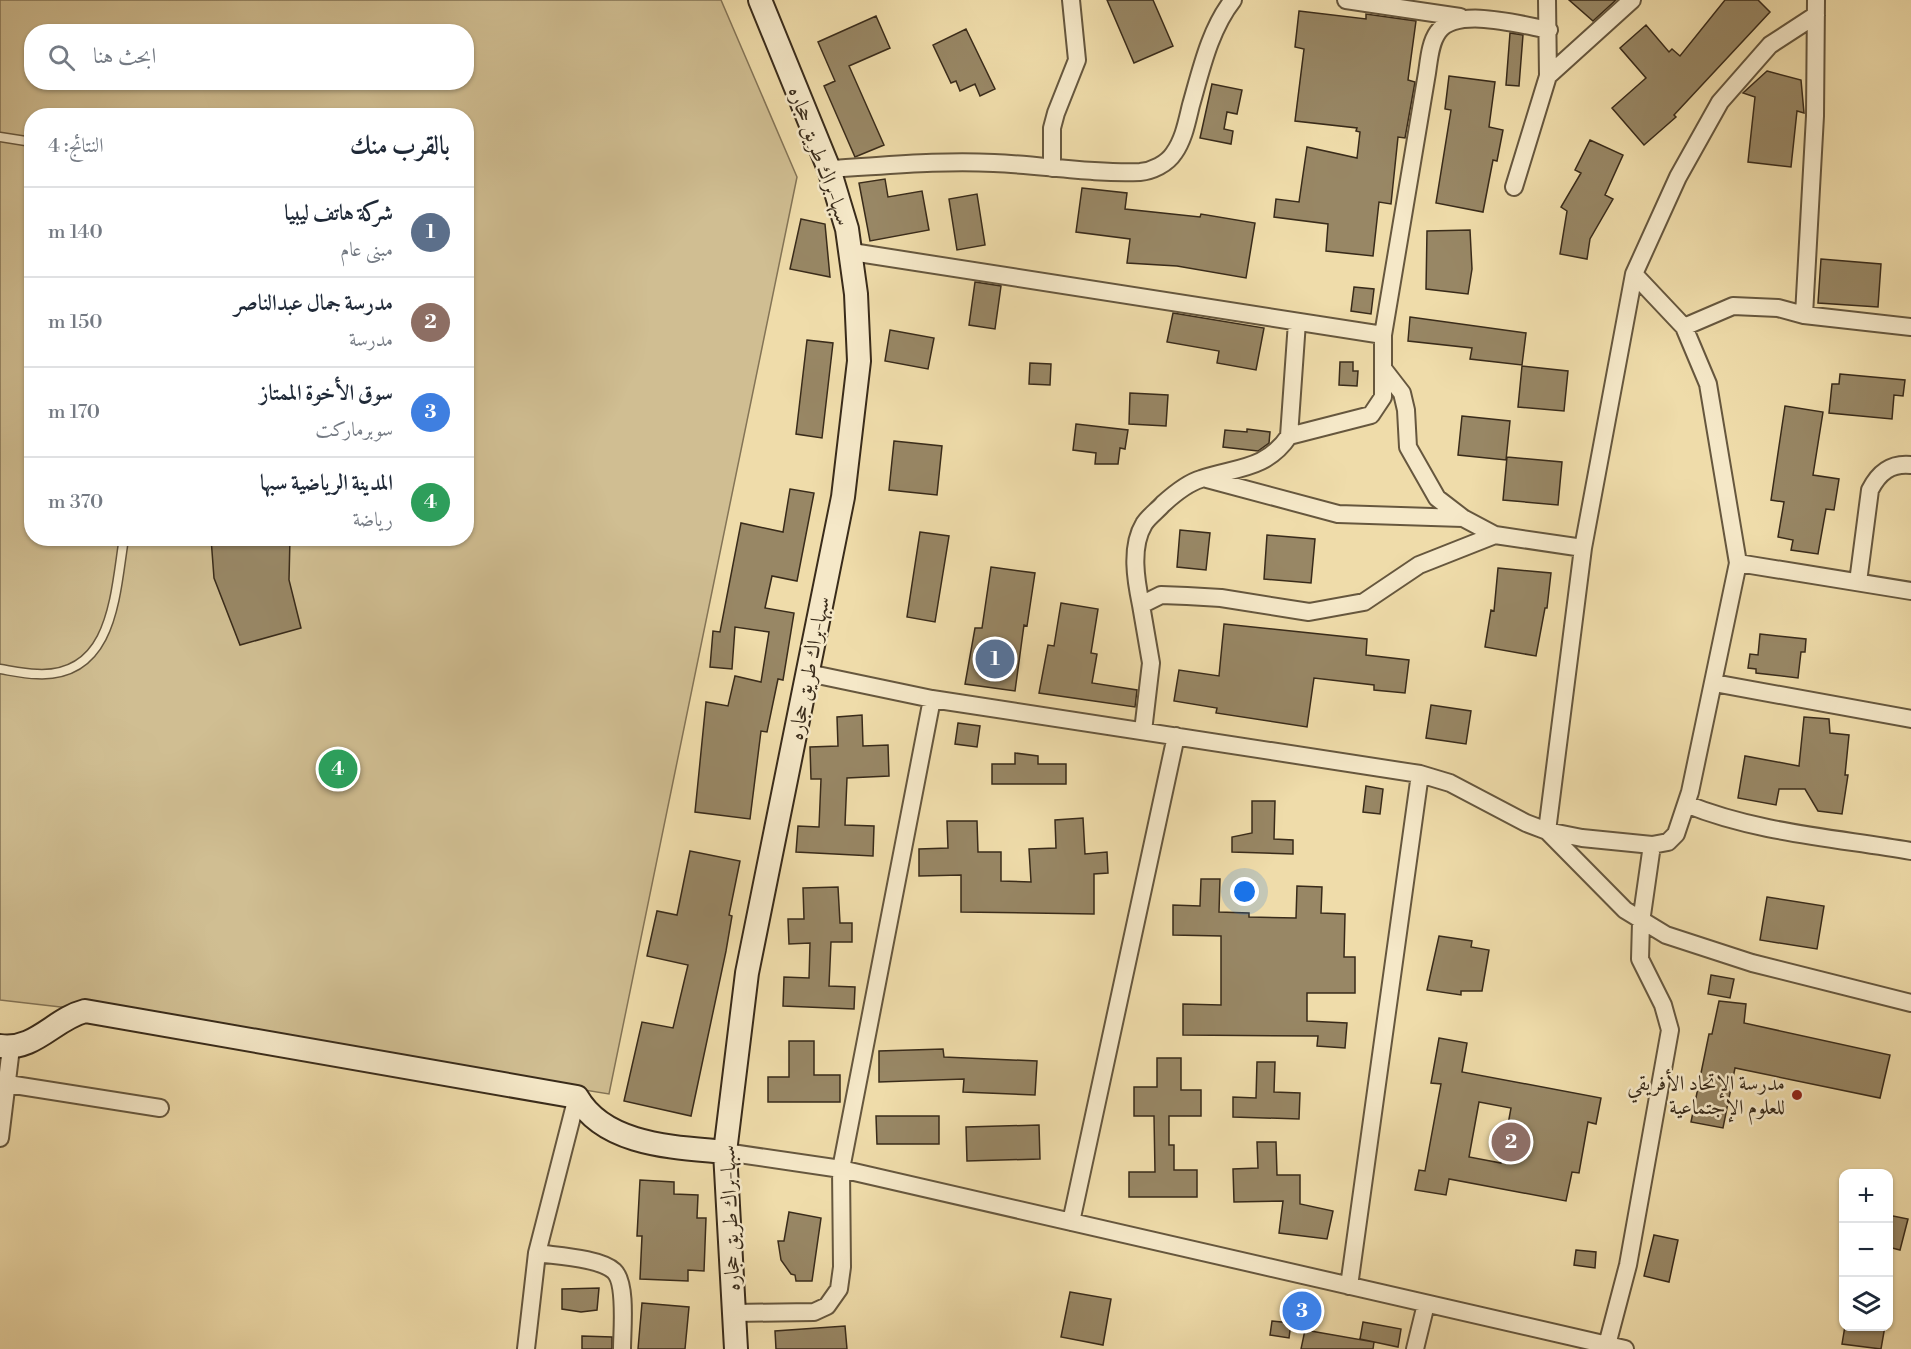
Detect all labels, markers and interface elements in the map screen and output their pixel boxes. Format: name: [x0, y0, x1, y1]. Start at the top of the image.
search box: [24, 24, 474, 90]
icon: search: [45, 41, 78, 74]
text: ابحث هنا: [93, 43, 156, 70]
street label: سبها-براك طريق حجاره: [782, 83, 856, 229]
text: بالقرب منك: [350, 130, 450, 162]
text: النتائج: 4: [48, 134, 104, 159]
text: شركة هاتف ليبيا: [284, 200, 393, 227]
text: 140 m: [48, 220, 103, 245]
text: 1: [426, 220, 435, 245]
text: مبنى عام: [340, 238, 393, 263]
text: مدرسة جمال عبدالناصر: [234, 290, 393, 317]
text: 150 m: [48, 310, 103, 335]
text: 2: [424, 310, 437, 335]
text: مدرسة: [349, 328, 393, 353]
text: سوق الأخوة الممتاز: [260, 380, 393, 407]
text: 170 m: [48, 400, 100, 425]
text: 3: [424, 400, 437, 425]
text: سوبرماركت: [315, 418, 393, 443]
text: المدينة الرياضية سبها: [260, 470, 393, 497]
text: 370 m: [48, 490, 103, 515]
text: 4: [424, 490, 437, 515]
text: رياضة: [353, 508, 393, 533]
street label: سبها-براك طريق حجاره: [783, 594, 837, 742]
pin: 1: [976, 636, 1014, 682]
pin: 4: [318, 746, 358, 792]
your location: [1230, 877, 1259, 906]
place label: مدرسة الإتحاد الأفريقي للعلوم الإجتماعية: [1627, 1068, 1785, 1125]
marker: مدرسة الإتحاد الأفريقي للعلوم الإجتماعية: [1790, 1088, 1804, 1102]
pin: 2: [1492, 1120, 1530, 1164]
street label: سبها-براك طريق حجاره: [715, 1145, 747, 1291]
map controls: [1839, 1169, 1893, 1331]
button: +: [1839, 1169, 1893, 1223]
button: −: [1839, 1223, 1893, 1277]
button: layers: [1839, 1277, 1893, 1331]
pin: 3: [1282, 1288, 1322, 1334]

